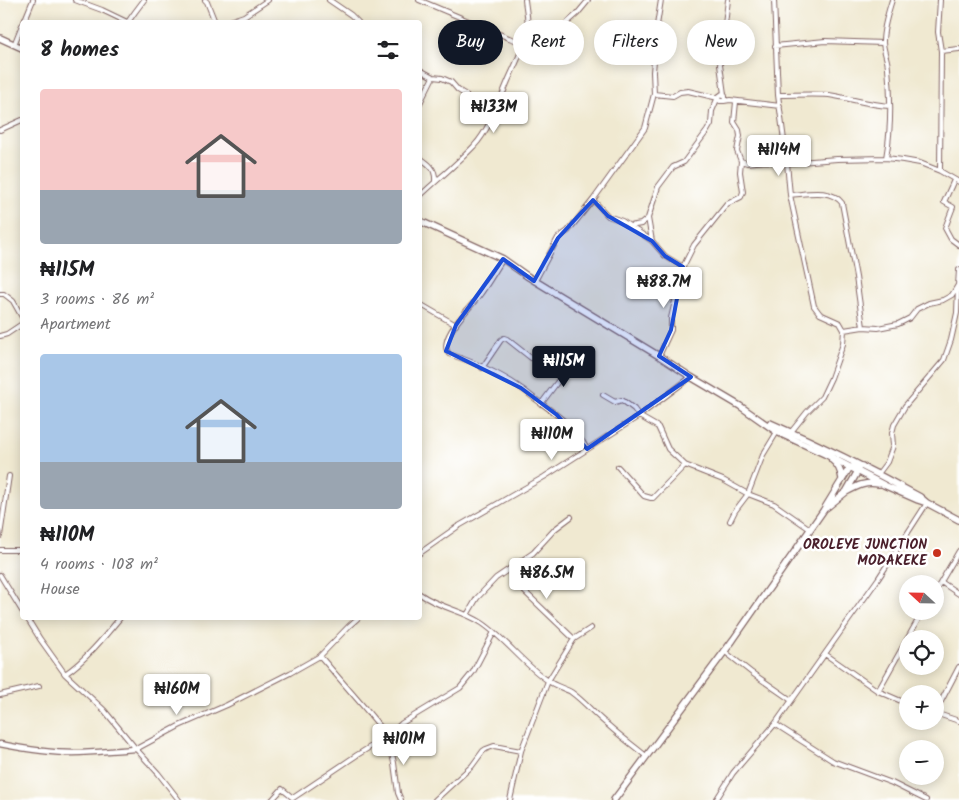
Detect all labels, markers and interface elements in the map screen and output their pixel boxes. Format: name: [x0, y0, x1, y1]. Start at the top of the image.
chip: Buy: [438, 20, 503, 65]
chip: Rent: [513, 20, 584, 65]
chip: Filters: [594, 20, 677, 65]
chip: New: [687, 20, 755, 65]
text: 8 homes: [40, 34, 119, 67]
icon: filters: [374, 36, 402, 64]
pin: ₦133M: [459, 92, 529, 134]
text: ₦133M: [471, 95, 517, 120]
icon: home: [176, 121, 266, 211]
pin: ₦114M: [744, 134, 814, 177]
text: ₦114M: [758, 138, 800, 163]
text: ₦115M: [40, 254, 94, 287]
pin: ₦88.7M: [623, 266, 705, 309]
text: ₦88.7M: [637, 270, 691, 295]
text: 3 rooms · 86 m²: [40, 287, 154, 312]
text: Apartment: [40, 312, 111, 337]
pin: ₦115M: [529, 346, 599, 388]
text: ₦115M: [543, 349, 585, 374]
icon: home: [176, 386, 266, 476]
pin: ₦110M: [517, 418, 587, 461]
text: ₦110M: [531, 422, 573, 447]
text: ₦110M: [40, 519, 95, 552]
place label: OROLEYE JUNCTION MODAKEKE: [803, 534, 928, 572]
marker: OROLEYE JUNCTION MODAKEKE: [931, 547, 943, 559]
text: 4 rooms · 108 m²: [40, 552, 158, 577]
pin: ₦86.5M: [506, 558, 588, 600]
text: ₦86.5M: [520, 561, 574, 586]
north arrow: [899, 575, 944, 620]
map controls: [899, 575, 944, 785]
text: House: [40, 577, 80, 602]
button: locate: [899, 630, 944, 675]
pin: ₦160M: [142, 674, 212, 716]
text: ₦160M: [154, 677, 200, 702]
button: +: [899, 685, 944, 730]
pin: ₦101M: [369, 724, 439, 766]
text: ₦101M: [383, 727, 425, 752]
button: −: [899, 740, 944, 785]

